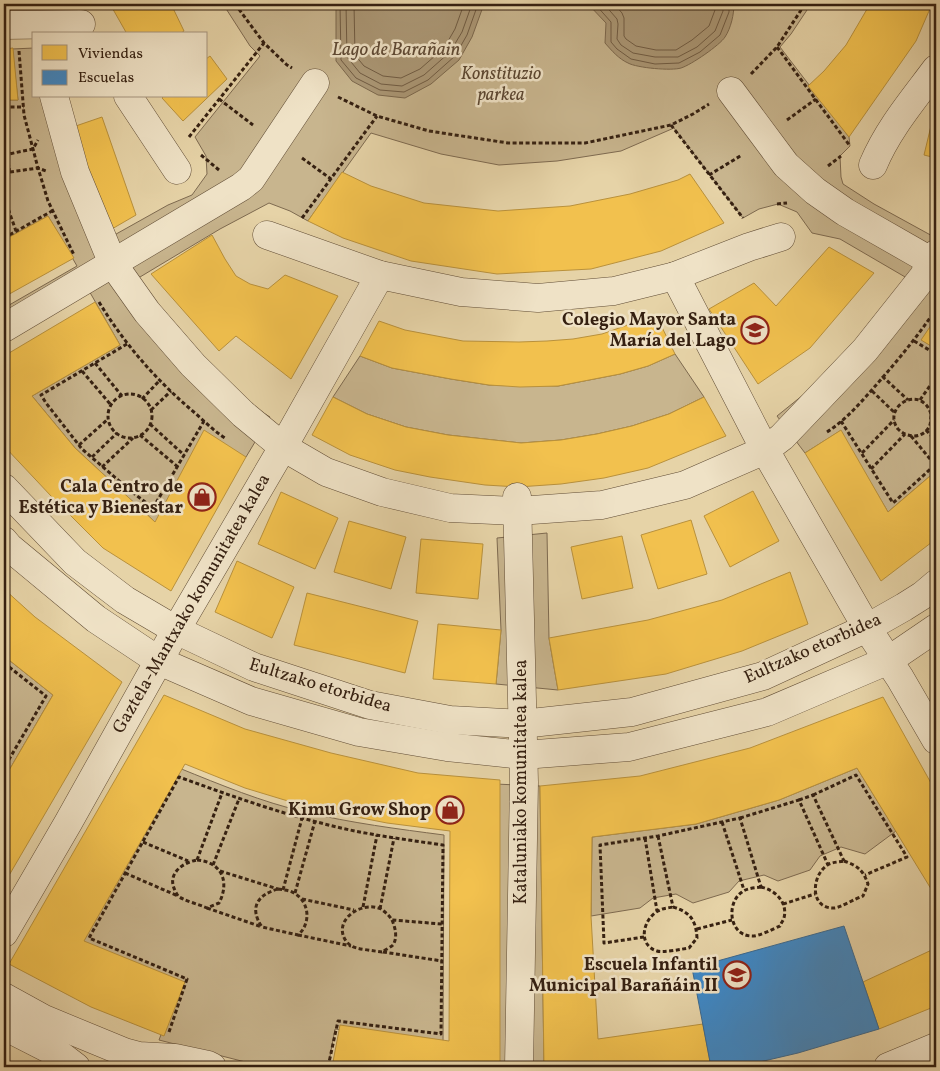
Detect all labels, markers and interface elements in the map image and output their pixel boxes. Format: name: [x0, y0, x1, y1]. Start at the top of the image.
legend: [32, 32, 208, 98]
water label: Lago de Barañain: [332, 37, 460, 63]
text: Viviendas: [78, 44, 143, 65]
park label: Konstituzio parkea: [461, 62, 541, 108]
text: Escuelas: [78, 68, 134, 89]
place label: Colegio Mayor Santa María del Lago: [562, 308, 736, 354]
school or university icon: Colegio Mayor Santa María del Lago: [740, 315, 770, 345]
street label: Gaztela-Mantxako komunitatea kalea: [107, 469, 277, 739]
place label: Cala Centro de Estética y Bienestar: [19, 475, 183, 521]
shop icon: Cala Centro de Estética y Bienestar: [187, 482, 217, 512]
street label: Eultzako etorbidea: [740, 607, 886, 691]
street label: Eultzako etorbidea: [246, 652, 394, 720]
street label: Kataluniako komunitatea kalea: [509, 660, 534, 904]
shop icon: Kimu Grow Shop: [435, 795, 465, 825]
place label: Kimu Grow Shop: [288, 798, 431, 823]
place label: Escuela Infantil Municipal Barañáin II: [529, 953, 718, 999]
school or university icon: Escuela Infantil Municipal Barañáin II: [722, 960, 752, 990]

